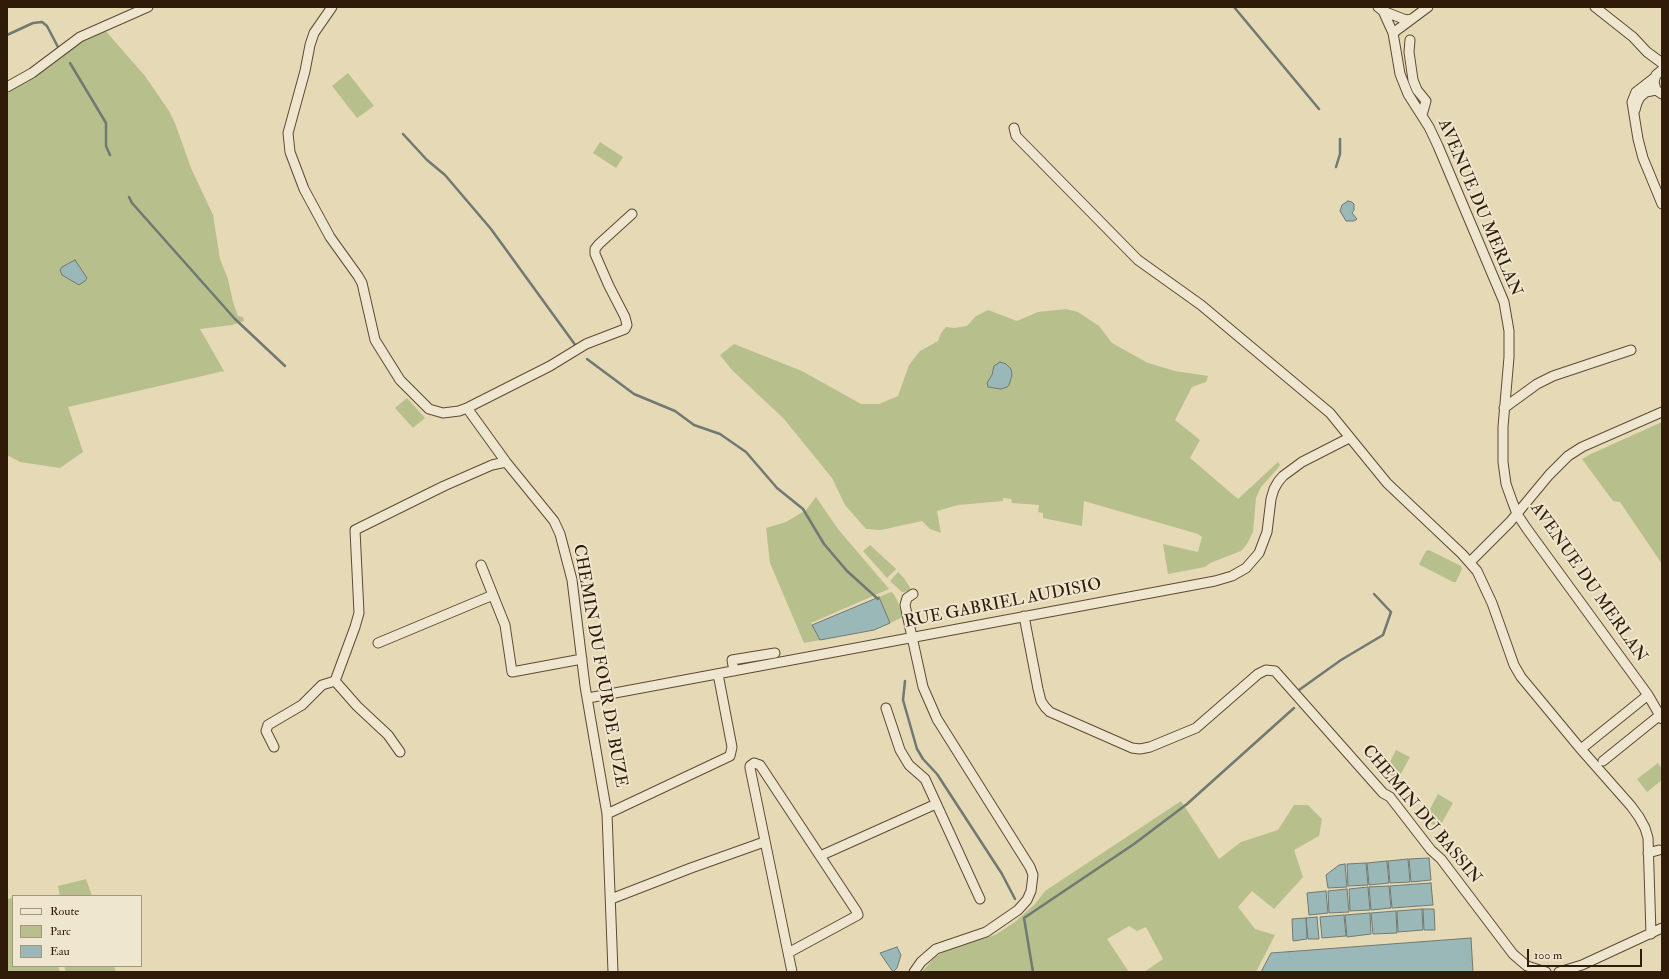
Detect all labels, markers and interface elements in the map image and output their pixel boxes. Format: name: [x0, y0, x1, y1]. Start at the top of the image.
street label: AVENUE DU MERLAN: [1432, 116, 1526, 300]
street label: AVENUE DU MERLAN: [1525, 499, 1651, 667]
street label: CHEMIN DU FOUR DE BUZE: [568, 543, 630, 789]
street label: RUE GABRIEL AUDISIO: [903, 575, 1103, 633]
street label: CHEMIN DU BASSIN: [1357, 741, 1485, 889]
legend: [12, 895, 142, 967]
text: Route: [50, 904, 79, 919]
text: Parc: [50, 924, 71, 939]
scale bar: [1529, 941, 1644, 967]
text: Eau: [50, 944, 70, 959]
text: 100 m: [1534, 948, 1562, 963]

